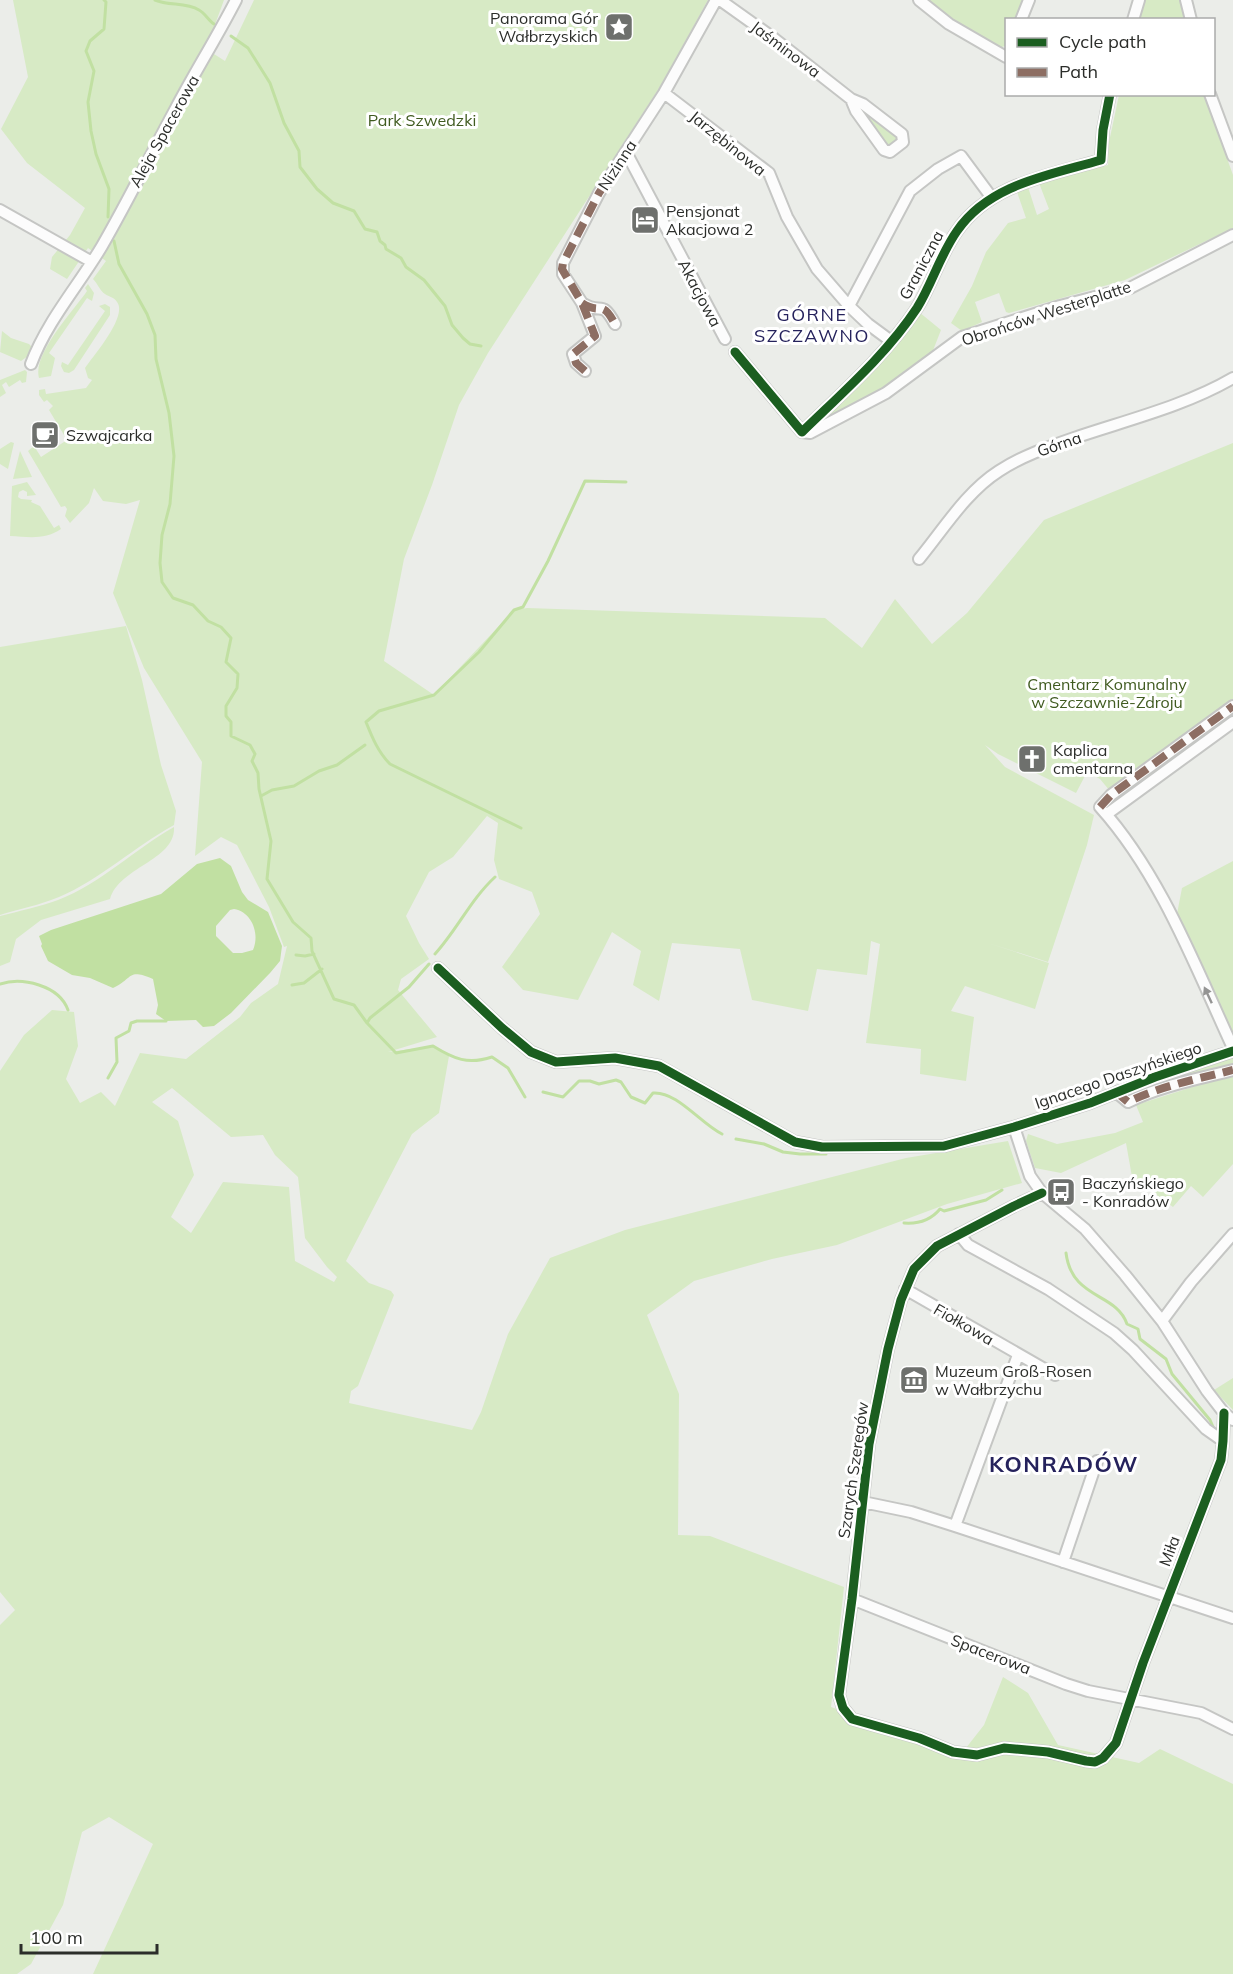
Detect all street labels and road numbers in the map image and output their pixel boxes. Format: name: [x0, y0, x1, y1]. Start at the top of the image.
street label: Jaśminowa: [747, 16, 825, 82]
street label: Aleja Spacerowa: [125, 71, 203, 191]
street label: Jarzębinowa: [686, 106, 770, 180]
street label: Nizinna: [593, 136, 641, 194]
street label: Graniczna: [894, 227, 948, 303]
street label: Akacjowa: [674, 256, 726, 330]
street label: Obrońców Westerplatte: [959, 276, 1133, 350]
street label: Górna: [1034, 427, 1084, 461]
street label: Ignacego Daszyńskiego: [1032, 1037, 1204, 1113]
street label: Fiołkowa: [930, 1299, 998, 1349]
street label: Szarych Szeregów: [834, 1400, 872, 1540]
street label: Miła: [1154, 1533, 1184, 1569]
street label: Spacerowa: [948, 1630, 1034, 1678]

